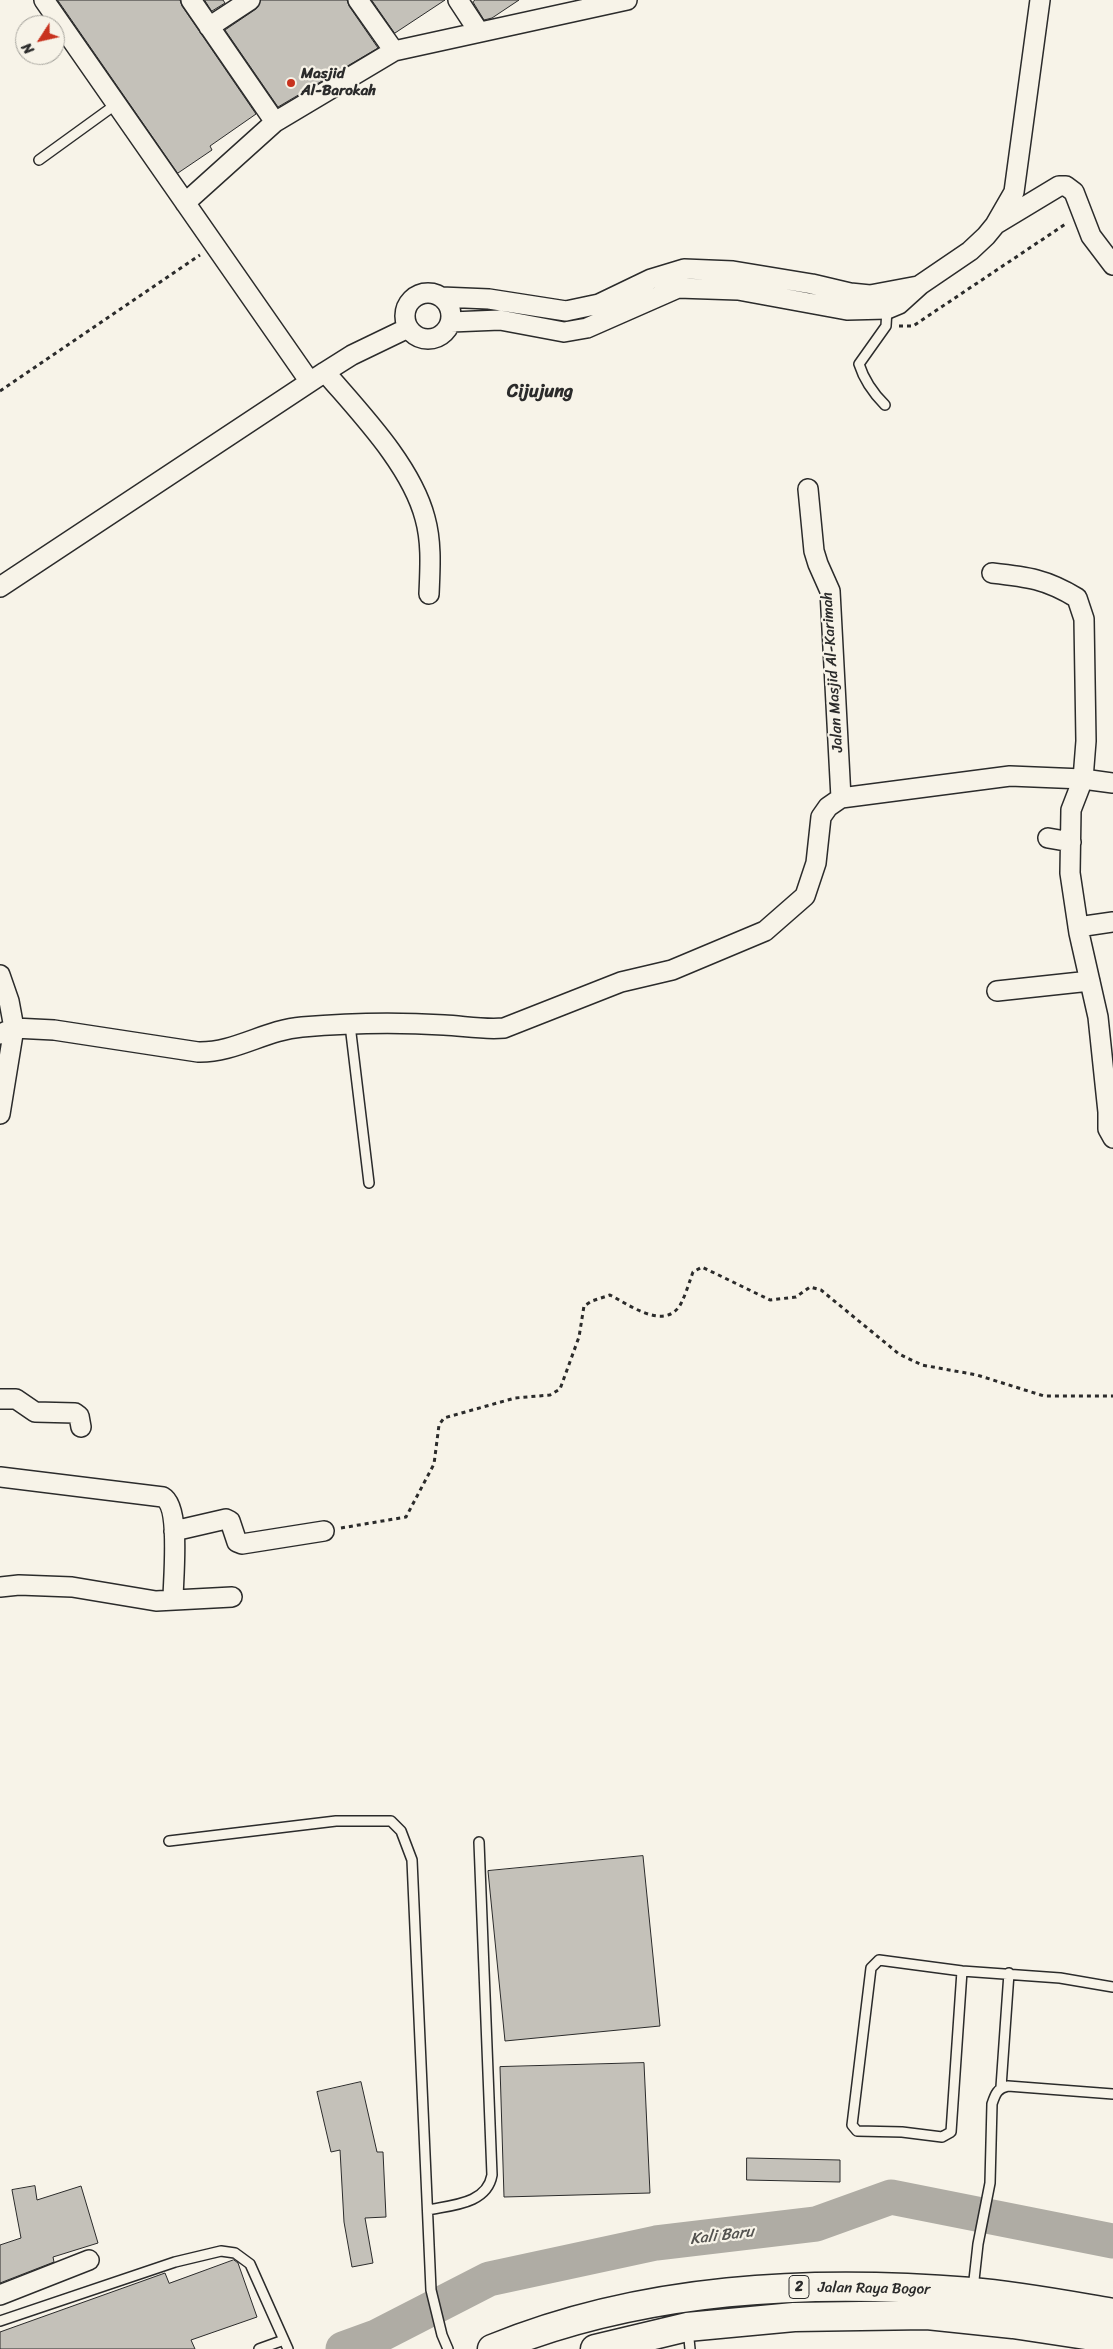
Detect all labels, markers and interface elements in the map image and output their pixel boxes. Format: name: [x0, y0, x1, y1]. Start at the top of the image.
north arrow: [15, 15, 65, 65]
text: N: [15, 37, 41, 59]
place label: Masjid Al-Barokah: [301, 65, 376, 100]
marker: Masjid Al-Barokah: [285, 77, 297, 89]
district label: Cijujung: [507, 381, 573, 403]
street label: Jalan Masjid Al-Karimah: [818, 591, 848, 753]
water label: Kali Baru: [689, 2223, 755, 2249]
road number: 2: [789, 2276, 809, 2298]
street label: Jalan Raya Bogor: [818, 2279, 930, 2299]

